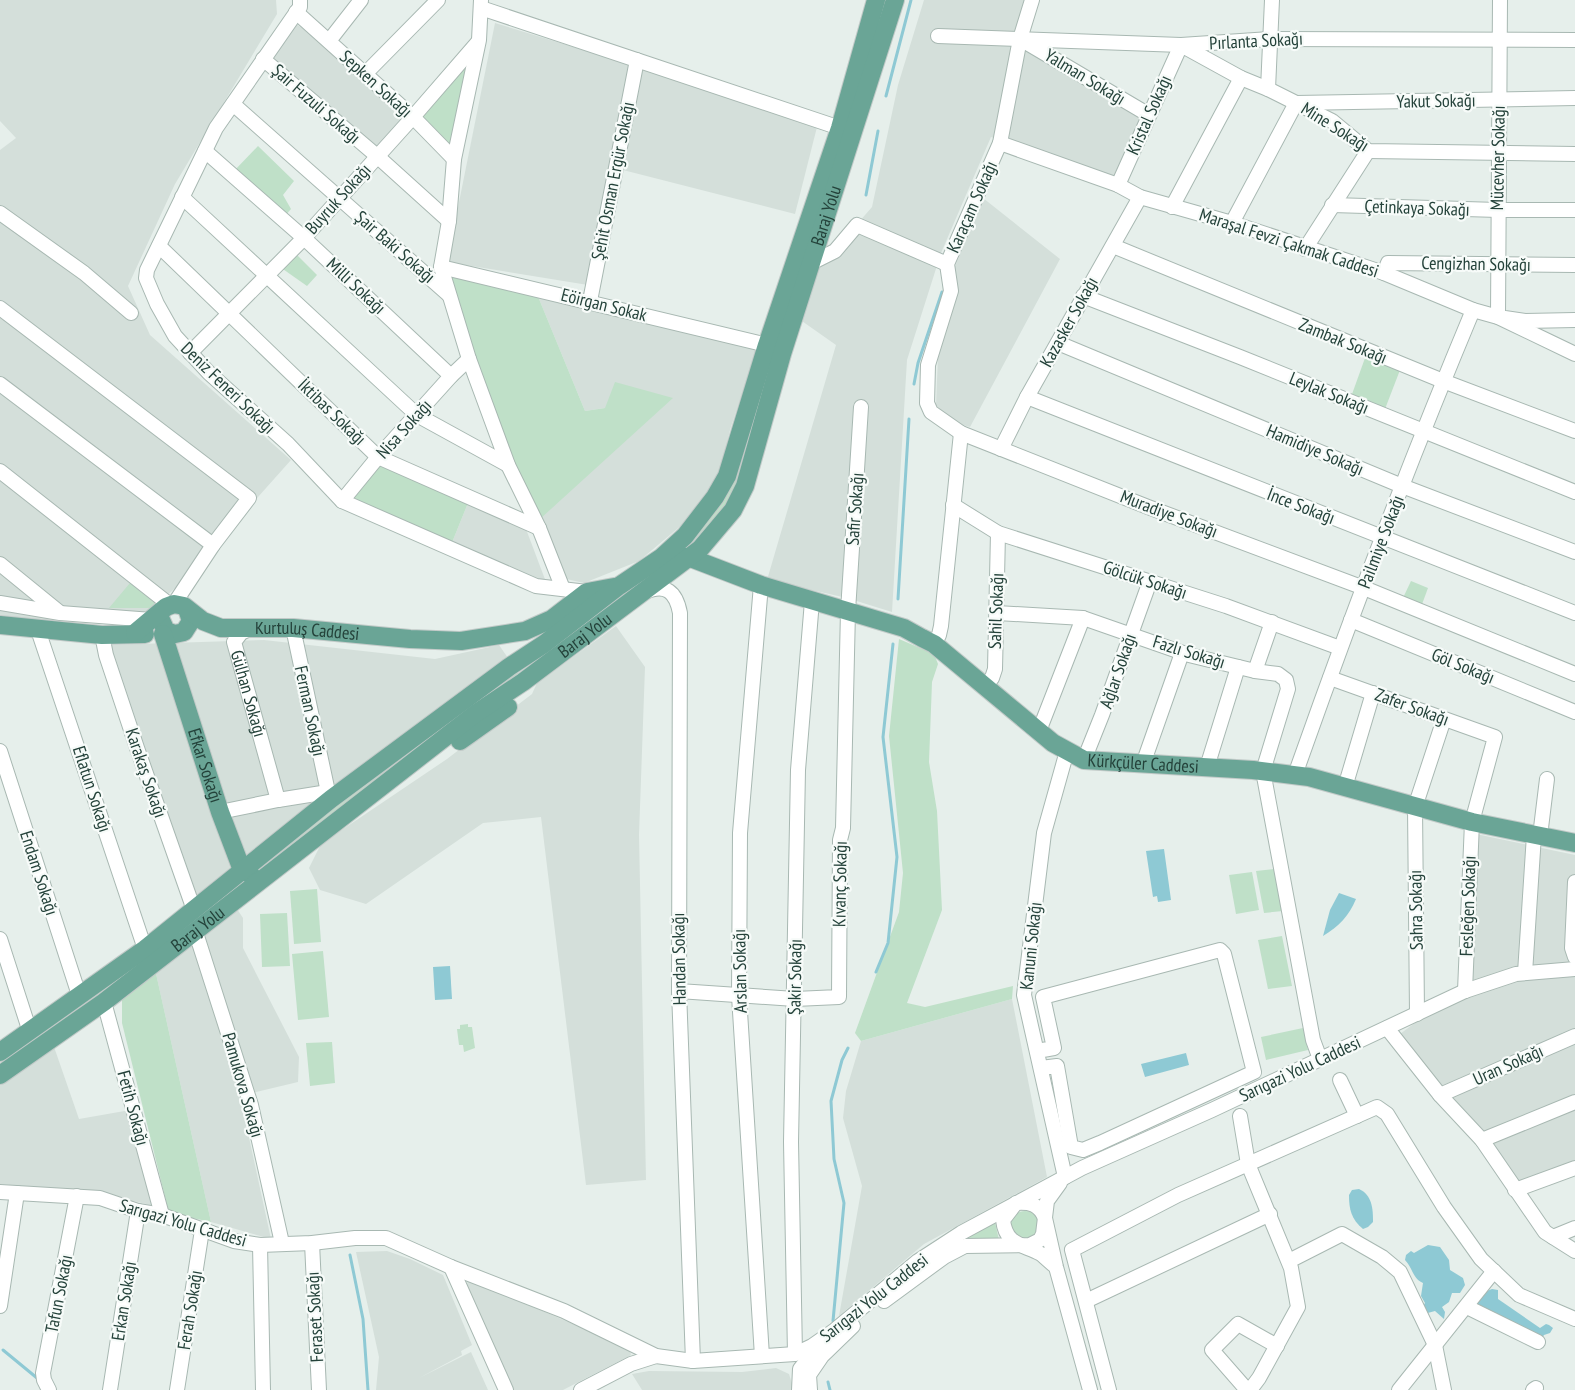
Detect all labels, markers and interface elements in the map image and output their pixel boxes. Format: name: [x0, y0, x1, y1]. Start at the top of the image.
street label: Pırlanta Sokağı: [1209, 27, 1303, 54]
street label: Yalman Sokağı: [1041, 43, 1130, 110]
street label: Sepken Sokağı: [335, 45, 418, 122]
street label: Şair Fuzuli Sokağı: [267, 59, 366, 149]
street label: Kristal Sokağı: [1121, 71, 1176, 158]
street label: Yakut Sokağı: [1396, 88, 1476, 113]
street label: Mine Sokağı: [1297, 97, 1374, 156]
street label: Şehit Osman Ergür Sokağı: [586, 100, 639, 262]
street label: Mücevher Sokağı: [1485, 105, 1510, 211]
street label: Karaçam Sokağı: [941, 157, 1002, 256]
street label: Buyruk Sokağı: [300, 158, 375, 239]
street label: Baraj Yolu: [805, 183, 846, 248]
street label: Çetinkaya Sokağı: [1364, 194, 1470, 221]
street label: Maraşal Fevzi Çakmak Caddesi: [1196, 203, 1382, 282]
street label: Şair Baki Sokağı: [350, 205, 440, 288]
street label: Cengizhan Sokağı: [1421, 251, 1531, 276]
street label: Milli Sokağı: [322, 252, 391, 319]
street label: Kazasker Sokağı: [1034, 273, 1103, 371]
street label: Eöirgan Sokak: [559, 283, 649, 326]
street label: Zambak Sokağı: [1296, 312, 1391, 369]
street label: Deniz Feneri Sokağı: [176, 337, 280, 439]
street label: Leylak Sokağı: [1286, 366, 1372, 419]
street label: İktibas Sokağı: [293, 373, 371, 450]
street label: Nisa Sokağı: [371, 394, 436, 463]
street label: Hamidiye Sokağı: [1263, 419, 1367, 480]
street label: Safir Sokağı: [840, 472, 869, 546]
street label: İnce Sokağı: [1264, 482, 1338, 529]
street label: Muradiye Sokağı: [1117, 484, 1221, 543]
street label: Pailmiye Sokağı: [1352, 492, 1409, 592]
street label: Gölcük Sokağı: [1100, 555, 1190, 604]
street label: Sahil Sokağı: [983, 573, 1008, 649]
street label: Baraj Yolu: [553, 607, 616, 663]
street label: Kurtuluş Caddesi: [255, 616, 360, 645]
street label: Ağlar Sokağı: [1094, 630, 1141, 711]
street label: Fazlı Sokağı: [1150, 630, 1228, 673]
street label: Göl Sokağı: [1428, 643, 1498, 689]
street label: Gülhan Sokağı: [226, 647, 272, 739]
street label: Ferman Sokağı: [290, 664, 331, 758]
street label: Zafer Sokağı: [1372, 683, 1452, 730]
street label: Karakaş Sokağı: [120, 725, 173, 821]
street label: Efkar Sokağı: [183, 725, 228, 805]
street label: Eflatun Sokağı: [68, 743, 117, 835]
street label: Kürkçüler Caddesi: [1087, 748, 1200, 778]
street label: Endam Sokağı: [15, 828, 64, 918]
street label: Kıvanç Sokağı: [827, 841, 852, 927]
street label: Fesleğen Sokağı: [1454, 855, 1481, 957]
street label: Sahra Sokağı: [1403, 870, 1428, 950]
street label: Baraj Yolu: [166, 901, 229, 957]
street label: Kanuni Sokağı: [1014, 901, 1047, 991]
street label: Handan Sokağı: [666, 912, 691, 1006]
street label: Arslan Sokağı: [727, 929, 752, 1013]
street label: Şakir Sokağı: [782, 939, 807, 1015]
street label: Pamukova Sokağı: [218, 1030, 269, 1140]
street label: Sarıgazi Yolu Caddesi: [1235, 1030, 1364, 1107]
street label: Uran Sokağı: [1469, 1039, 1547, 1090]
street label: Fetih Sokağı: [112, 1068, 155, 1148]
street label: Sarıgazi Yolu Caddesi: [117, 1193, 249, 1252]
street label: Sarıgazi Yolu Caddesi: [815, 1248, 932, 1347]
street label: Tafun Sokağı: [40, 1253, 77, 1335]
street label: Erkan Sokağı: [106, 1260, 141, 1342]
street label: Ferah Sokağı: [172, 1269, 207, 1351]
street label: Feraset Sokağı: [301, 1271, 328, 1363]

